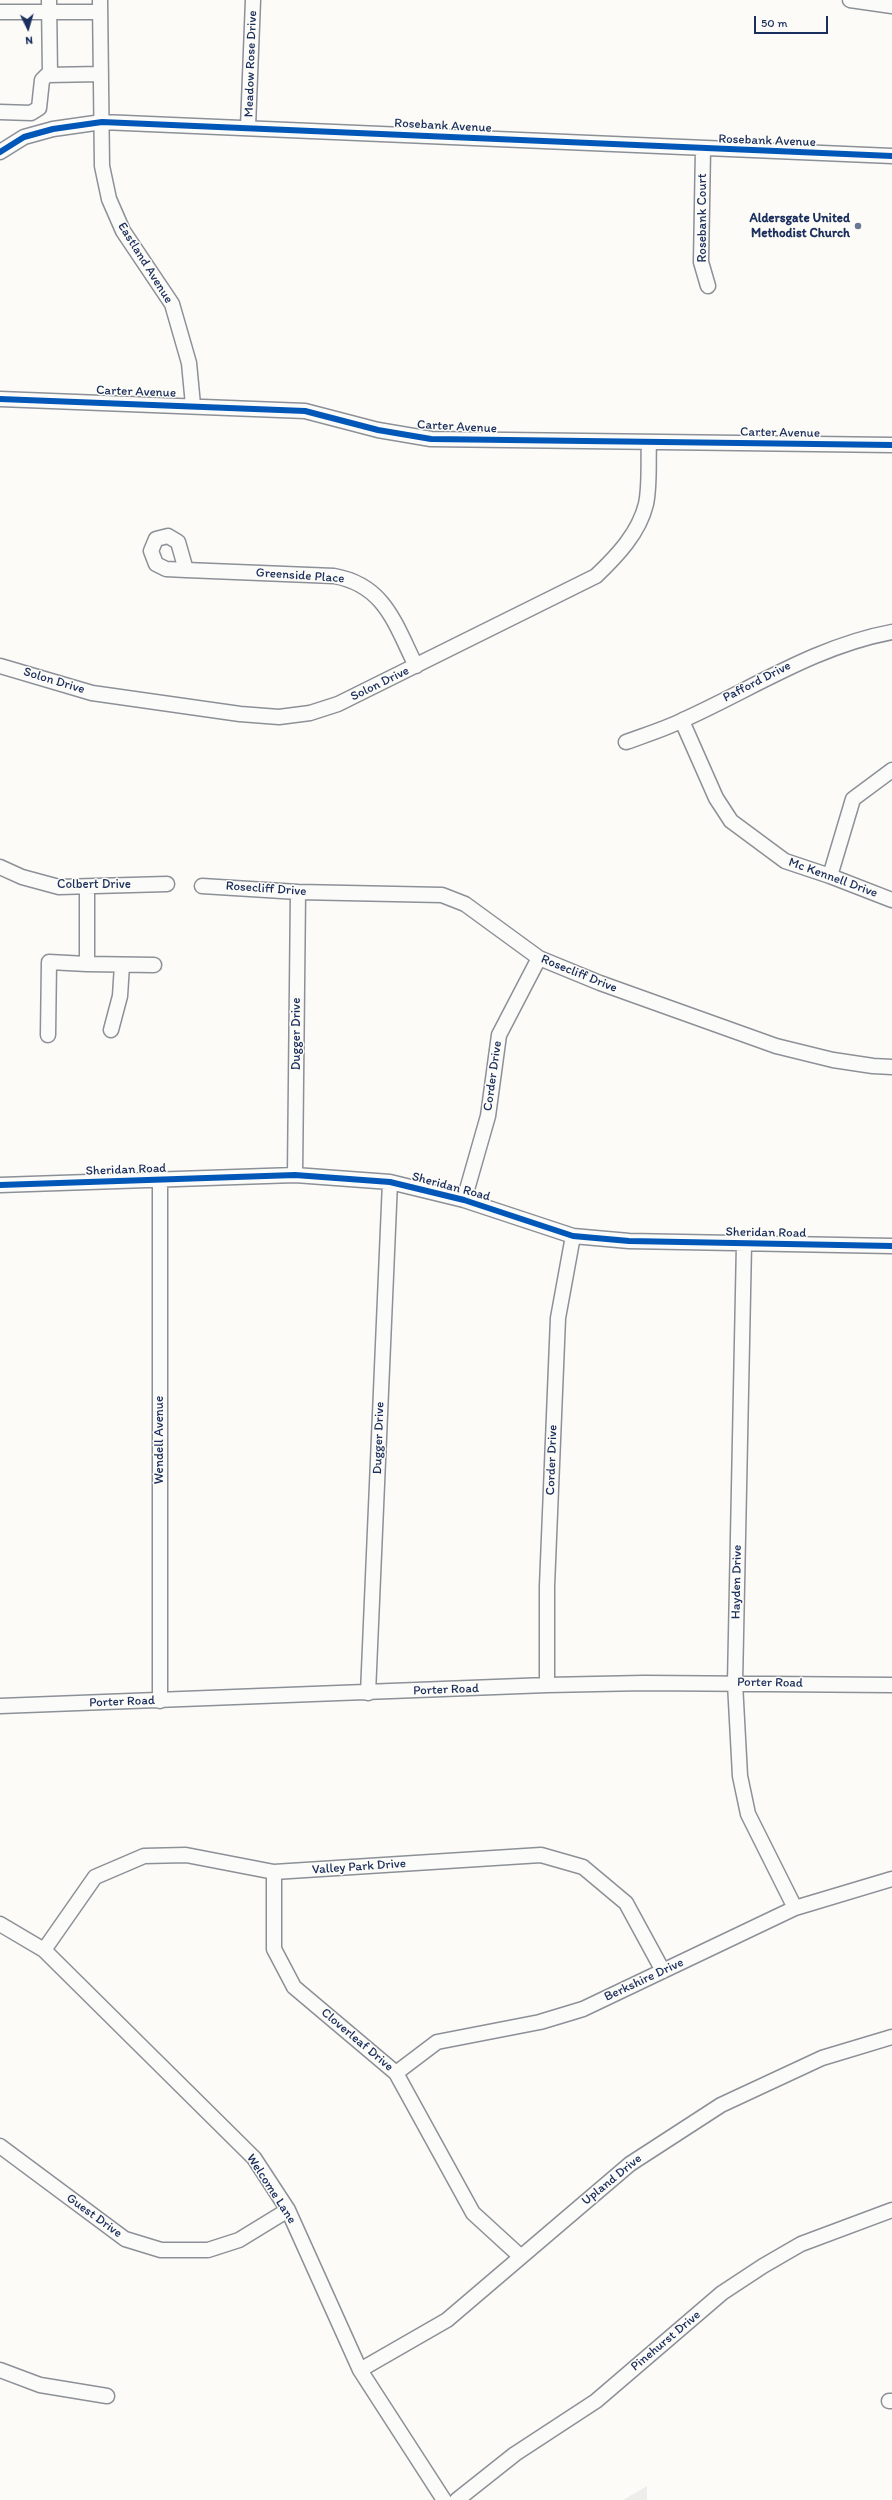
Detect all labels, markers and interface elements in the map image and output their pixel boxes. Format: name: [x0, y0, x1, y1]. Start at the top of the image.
north arrow: [8, 8, 48, 48]
scale bar: [756, 8, 830, 34]
street label: Meadow Rose Drive: [241, 10, 261, 118]
text: 50 m: [761, 16, 787, 30]
text: N: [25, 34, 33, 47]
street label: Rosebank Avenue: [394, 116, 492, 136]
street label: Rosebank Avenue: [718, 132, 816, 150]
street label: Rosebank Court: [695, 173, 711, 263]
place label: Aldersgate United Methodist Church: [749, 211, 850, 242]
street label: Eastland Avenue: [114, 220, 176, 306]
marker: Aldersgate United Methodist Church: [853, 221, 863, 231]
street label: Carter Avenue: [96, 383, 176, 401]
street label: Carter Avenue: [417, 417, 497, 437]
street label: Carter Avenue: [740, 425, 820, 441]
street label: Greenside Place: [255, 565, 345, 587]
street label: Pafford Drive: [720, 658, 794, 706]
street label: Solon Drive: [348, 663, 412, 705]
street label: Solon Drive: [21, 664, 87, 698]
street label: Mc Kennell Drive: [786, 855, 880, 901]
street label: Colbert Drive: [57, 877, 131, 893]
street label: Rosecliff Drive: [225, 878, 307, 900]
street label: Rosecliff Drive: [539, 952, 619, 996]
street label: Dugger Drive: [289, 998, 305, 1070]
street label: Corder Drive: [480, 1040, 506, 1112]
street label: Sheridan Road: [85, 1161, 167, 1179]
street label: Sheridan Road: [410, 1169, 492, 1205]
street label: Sheridan Road: [725, 1224, 807, 1242]
street label: Wendell Avenue: [152, 1396, 168, 1484]
street label: Dugger Drive: [370, 1401, 388, 1475]
street label: Corder Drive: [543, 1424, 561, 1496]
street label: Hayden Drive: [729, 1545, 745, 1619]
street label: Porter Road: [737, 1675, 803, 1691]
street label: Porter Road: [413, 1681, 479, 1699]
street label: Porter Road: [89, 1693, 155, 1711]
street label: Valley Park Drive: [311, 1856, 407, 1878]
street label: Berkshire Drive: [602, 1955, 686, 2005]
street label: Cloverleaf Drive: [318, 2005, 396, 2075]
street label: Welcome Lane: [243, 2151, 299, 2227]
street label: Upland Drive: [579, 2151, 645, 2209]
street label: Guest Drive: [63, 2191, 125, 2241]
street label: Pinehurst Drive: [628, 2307, 704, 2375]

